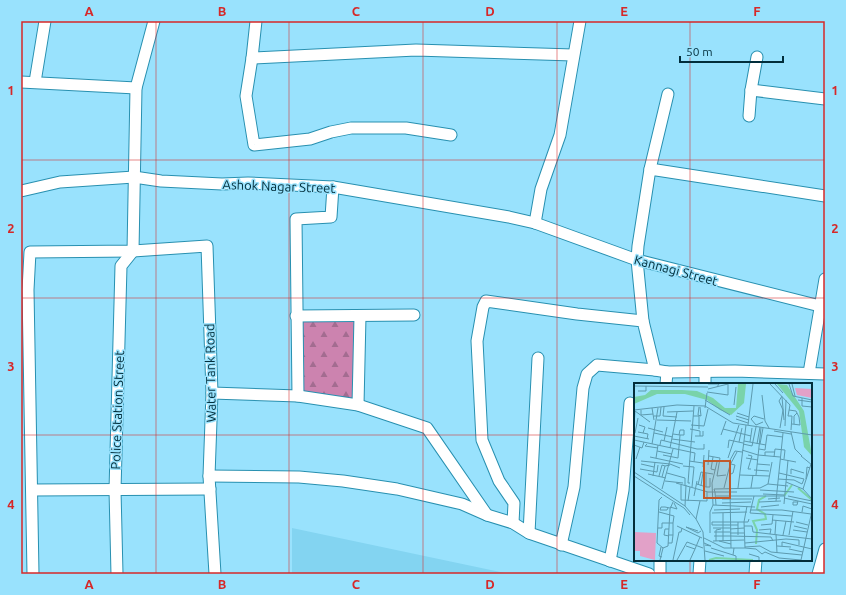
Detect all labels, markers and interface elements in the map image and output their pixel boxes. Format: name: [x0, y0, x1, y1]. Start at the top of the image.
text: A: [84, 4, 94, 18]
text: B: [218, 4, 227, 18]
text: C: [352, 4, 361, 18]
text: D: [485, 4, 495, 18]
text: E: [620, 4, 628, 18]
text: F: [753, 4, 761, 18]
scale bar: [680, 38, 783, 64]
text: 50 m: [686, 45, 713, 58]
text: 1: [7, 83, 15, 97]
text: 1: [831, 83, 839, 97]
street label: Ashok Nagar Street: [222, 177, 336, 195]
text: 2: [7, 221, 15, 235]
text: 2: [831, 221, 839, 235]
street label: Kannagi Street: [633, 252, 719, 288]
street label: Water Tank Road: [202, 323, 218, 423]
street label: Police Station Street: [108, 350, 126, 470]
text: 3: [7, 359, 15, 373]
text: 3: [831, 359, 839, 373]
inset map: [634, 383, 812, 561]
text: 4: [7, 497, 15, 511]
text: 4: [831, 497, 839, 511]
text: A: [84, 577, 94, 591]
text: B: [218, 577, 227, 591]
text: C: [352, 577, 361, 591]
text: D: [485, 577, 495, 591]
text: E: [620, 577, 628, 591]
text: F: [753, 577, 761, 591]

